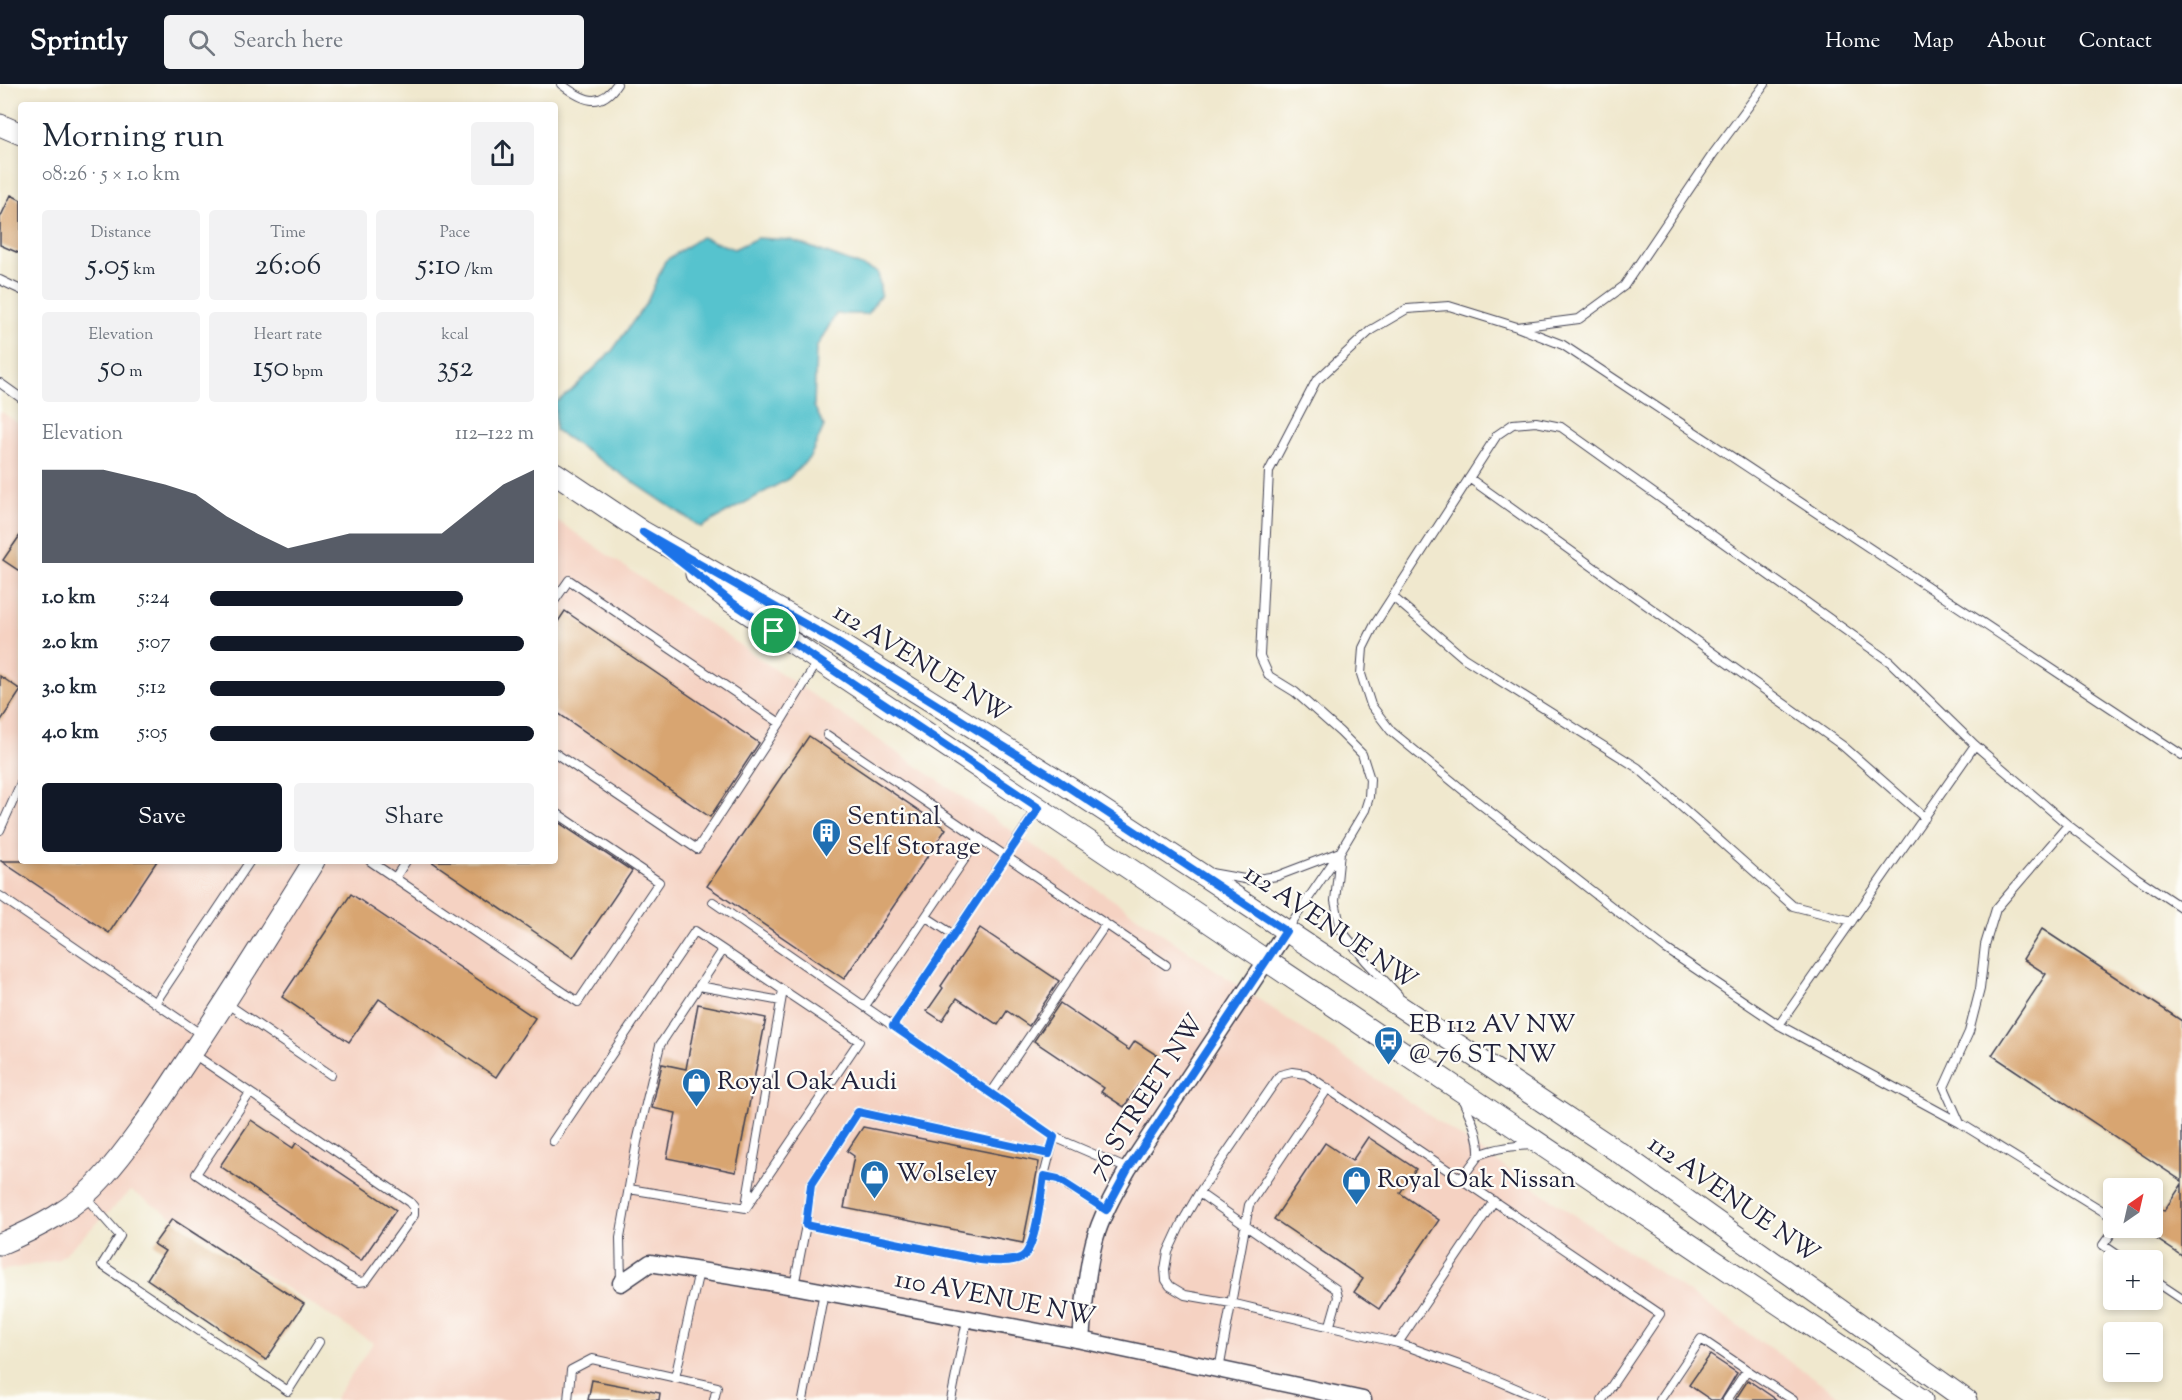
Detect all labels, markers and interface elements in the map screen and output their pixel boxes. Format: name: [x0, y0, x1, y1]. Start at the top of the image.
search box: [164, 15, 584, 69]
text: Sprintly: [30, 22, 128, 62]
icon: search: [185, 26, 218, 59]
text: Search here: [233, 26, 343, 58]
text: Home: [1825, 27, 1880, 57]
text: Map: [1913, 27, 1954, 57]
text: About: [1987, 27, 2046, 57]
text: Contact: [2079, 27, 2152, 57]
text: Morning run: [42, 114, 224, 162]
button: share: [471, 122, 534, 185]
text: 08:26 · 5 × 1.0 km: [42, 161, 180, 190]
text: Distance: [91, 222, 151, 245]
text: Time: [270, 222, 306, 245]
text: Pace: [440, 222, 470, 245]
text: 5.05: [87, 245, 130, 288]
text: 26:06: [255, 245, 321, 288]
text: 5:10: [417, 245, 461, 288]
text: km: [130, 259, 155, 282]
text: /km: [461, 259, 493, 282]
text: Elevation: [89, 324, 153, 347]
text: Heart rate: [254, 324, 322, 347]
text: kcal: [441, 324, 469, 347]
text: 50: [100, 347, 126, 390]
text: 150: [253, 347, 289, 390]
text: 352: [437, 347, 473, 390]
text: m: [126, 361, 142, 384]
text: bpm: [289, 361, 323, 384]
text: Elevation: [42, 420, 123, 449]
text: 112–122 m: [455, 420, 534, 449]
text: 1.0 km: [42, 584, 96, 613]
text: 5:24: [138, 584, 169, 613]
street label: 112 AVENUE NW: [825, 595, 1017, 733]
pin: [748, 605, 799, 656]
icon: arrive: [757, 614, 790, 647]
text: 2.0 km: [42, 629, 98, 658]
text: 5:07: [138, 629, 170, 658]
text: 3.0 km: [42, 674, 97, 703]
text: 5:12: [138, 674, 166, 703]
text: 4.0 km: [42, 719, 99, 748]
text: 5:05: [138, 719, 167, 748]
button: Save: [42, 783, 282, 852]
button: Share: [294, 783, 534, 852]
place label: Sentinal Self Storage: [847, 799, 981, 866]
building icon: Sentinal Self Storage: [810, 816, 842, 858]
street label: 112 AVENUE NW: [1236, 856, 1424, 1000]
place label: EB 112 AV NW @ 76 ST NW: [1409, 1007, 1576, 1074]
street label: 76 STREET NW: [1080, 1008, 1214, 1186]
bus stop icon: EB 112 AV NW @ 76 ST NW: [1372, 1024, 1404, 1066]
place label: Royal Oak Audi: [717, 1064, 897, 1101]
shop icon: Royal Oak Audi: [680, 1066, 712, 1108]
street label: 112 AVENUE NW: [1640, 1127, 1827, 1273]
place label: Wolseley: [896, 1156, 998, 1193]
shop icon: Wolseley: [859, 1158, 891, 1200]
place label: Royal Oak Nissan: [1377, 1162, 1576, 1199]
shop icon: Royal Oak Nissan: [1340, 1164, 1372, 1206]
north arrow: [2103, 1178, 2163, 1238]
map controls: [2103, 1178, 2163, 1382]
button: +: [2103, 1250, 2163, 1310]
street label: 110 AVENUE NW: [892, 1261, 1099, 1337]
button: −: [2103, 1322, 2163, 1382]

